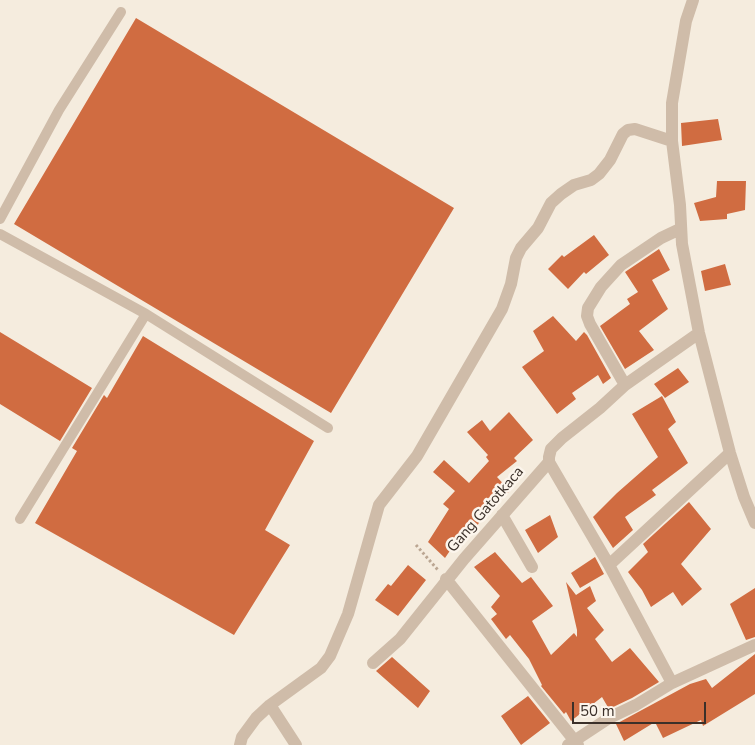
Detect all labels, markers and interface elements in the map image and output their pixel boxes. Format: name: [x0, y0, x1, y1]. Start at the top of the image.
street label: Gang Gatotkaca: [444, 463, 528, 557]
scale bar: [575, 692, 709, 724]
text: 50 m: [580, 701, 615, 721]

